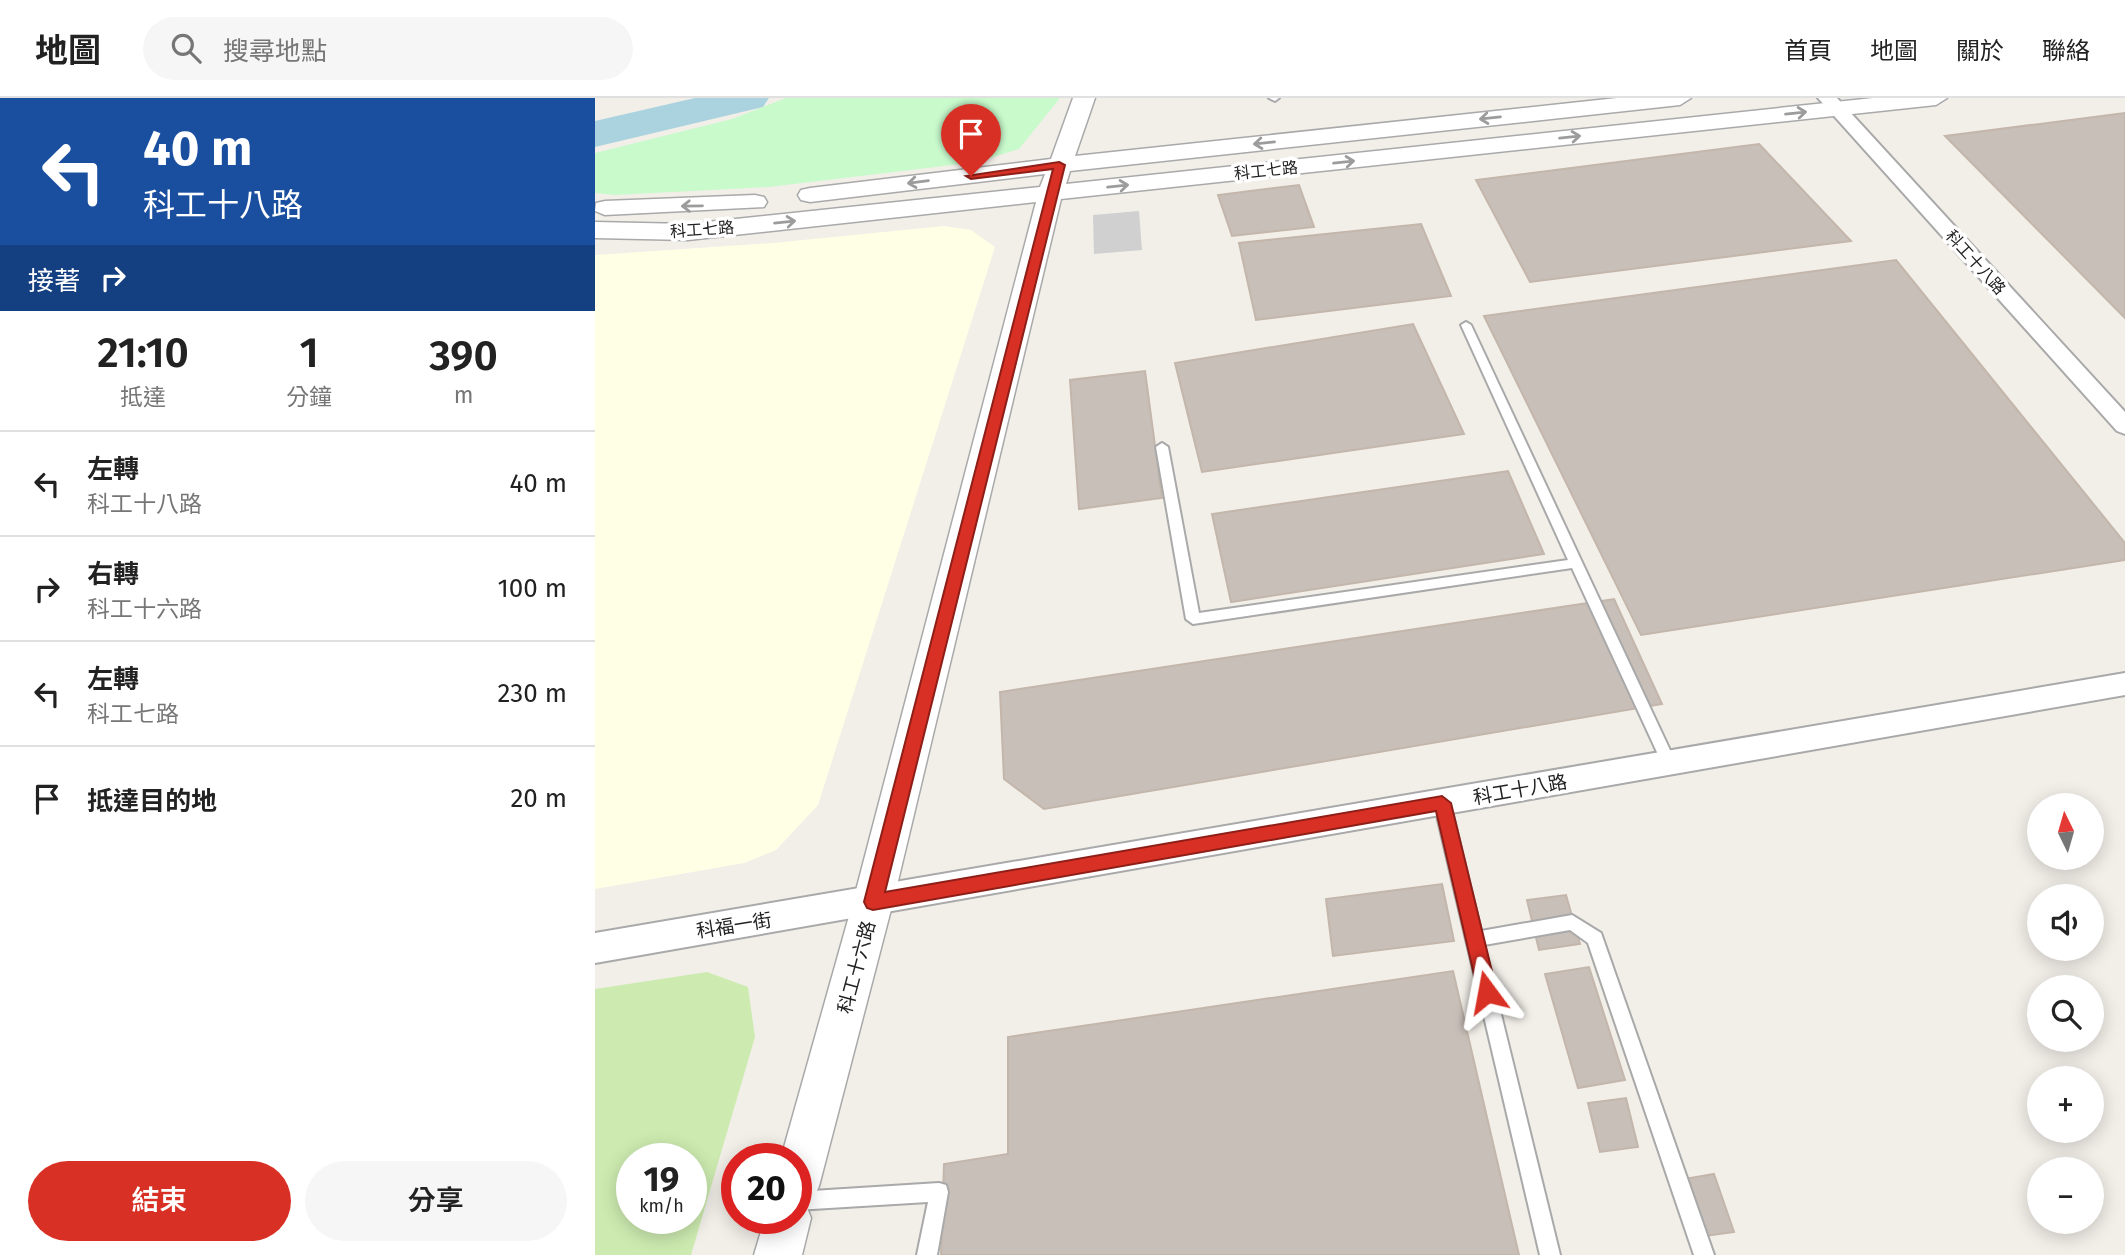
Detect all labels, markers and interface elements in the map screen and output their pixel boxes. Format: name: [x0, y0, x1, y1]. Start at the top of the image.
search box: [143, 17, 633, 80]
icon: search: [167, 29, 205, 67]
text: 地圖: [35, 31, 101, 71]
text: 搜尋地點: [223, 36, 327, 67]
text: 首頁: [1784, 37, 1832, 65]
text: 地圖: [1870, 37, 1918, 65]
text: 關於: [1956, 37, 2004, 65]
text: 聯絡: [2042, 37, 2090, 65]
pin: [941, 104, 1001, 176]
one-way arrow: [1784, 106, 1807, 119]
one-way arrow: [1480, 112, 1502, 125]
icon: arrive: [952, 115, 990, 153]
text: 40 m: [143, 119, 252, 178]
icon: left: [28, 126, 119, 217]
one-way arrow: [1558, 131, 1581, 144]
one-way arrow: [1253, 137, 1276, 150]
one-way arrow: [1332, 155, 1355, 168]
street label: 科工七路: [1233, 158, 1299, 183]
one-way arrow: [908, 176, 930, 189]
one-way arrow: [1106, 179, 1129, 192]
text: 科工十八路: [143, 186, 303, 224]
one-way arrow: [681, 199, 704, 213]
one-way arrow: [773, 215, 796, 228]
street label: 科工七路: [669, 218, 735, 241]
street label: 科工十八路: [1942, 226, 2009, 298]
icon: right: [94, 259, 132, 297]
text: 接著: [28, 266, 80, 297]
text: 21:10: [97, 328, 189, 378]
text: 1: [299, 328, 319, 378]
text: 390: [429, 331, 498, 381]
text: m: [454, 381, 473, 409]
text: 抵達: [120, 383, 166, 411]
text: 分鐘: [286, 383, 332, 411]
text: 左轉: [87, 454, 139, 485]
icon: left: [28, 465, 66, 503]
text: 40 m: [509, 468, 567, 499]
text: 科工十八路: [87, 490, 202, 518]
text: 右轉: [87, 559, 139, 590]
icon: right: [28, 570, 66, 608]
text: 100 m: [498, 573, 567, 604]
text: 科工十六路: [87, 595, 202, 623]
text: 左轉: [87, 664, 139, 695]
icon: left: [28, 675, 66, 713]
text: 230 m: [498, 678, 567, 709]
text: 科工七路: [87, 700, 179, 728]
street label: 科工十八路: [1471, 770, 1569, 809]
icon: arrive: [28, 780, 66, 818]
text: 20 m: [510, 783, 567, 814]
text: 抵達目的地: [87, 786, 217, 817]
north arrow: [2027, 793, 2103, 870]
map controls: [2027, 793, 2104, 1234]
button: sound: [2027, 884, 2104, 961]
street label: 科福一街: [695, 908, 773, 943]
street label: 科工十六路: [833, 918, 880, 1016]
position arrow: [1450, 955, 1524, 1029]
button: search: [2027, 975, 2104, 1052]
button: +: [2027, 1066, 2104, 1143]
speed limit sign: 20: [721, 1143, 812, 1234]
button: −: [2027, 1157, 2104, 1234]
text: 19: [644, 1158, 679, 1200]
button: 結束: [28, 1161, 291, 1241]
button: 分享: [305, 1161, 567, 1241]
text: km/h: [639, 1195, 684, 1217]

